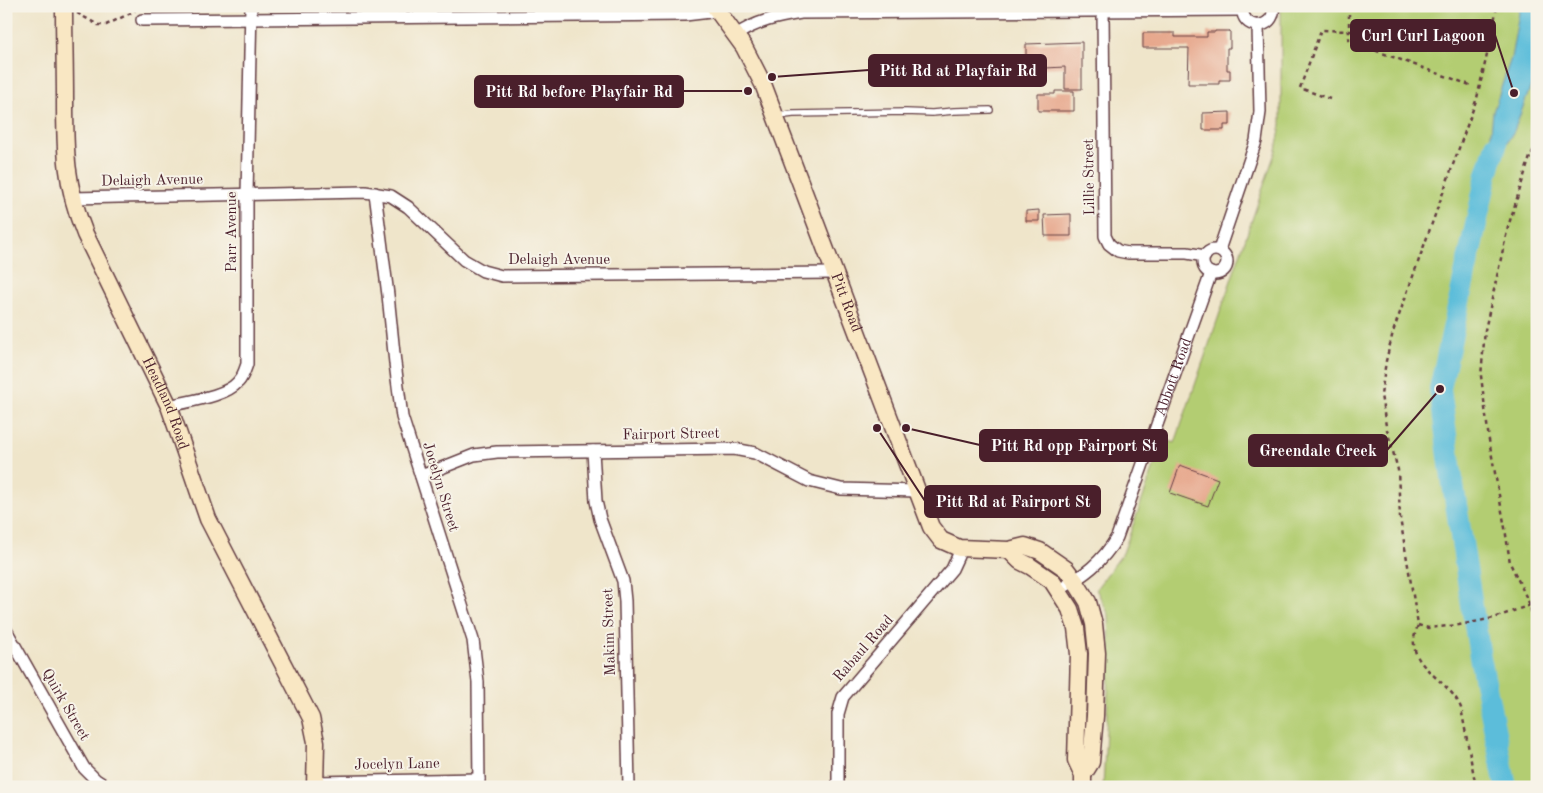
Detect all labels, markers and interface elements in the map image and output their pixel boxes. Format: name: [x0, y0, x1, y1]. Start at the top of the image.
callout: Curl Curl Lagoon: [1351, 20, 1495, 51]
text: Curl Curl Lagoon: [1361, 29, 1485, 45]
callout: Pitt Rd at Playfair Rd: [869, 55, 1046, 86]
text: Pitt Rd at Playfair Rd: [879, 64, 1037, 80]
callout: Pitt Rd before Playfair Rd: [475, 76, 683, 107]
text: Pitt Rd before Playfair Rd: [485, 85, 673, 101]
street label: Lillie Street: [1082, 138, 1098, 216]
street label: Delaigh Avenue: [101, 173, 203, 189]
street label: Parr Avenue: [225, 191, 240, 273]
street label: Delaigh Avenue: [508, 253, 610, 268]
street label: Pitt Road: [828, 271, 864, 334]
street label: Abbott Road: [1153, 336, 1195, 419]
street label: Headland Road: [139, 355, 191, 452]
street label: Fairport Street: [622, 427, 720, 443]
callout: Pitt Rd opp Fairport St: [980, 430, 1167, 461]
callout: Greendale Creek: [1249, 435, 1387, 466]
text: Pitt Rd opp Fairport St: [991, 439, 1157, 455]
street label: Jocelyn Street: [419, 440, 461, 534]
text: Greendale Creek: [1259, 444, 1377, 460]
callout: Pitt Rd at Fairport St: [925, 486, 1100, 517]
text: Pitt Rd at Fairport St: [935, 495, 1091, 511]
street label: Makim Street: [601, 588, 619, 676]
street label: Rabaul Road: [831, 613, 897, 685]
street label: Quirk Street: [38, 666, 92, 744]
street label: Jocelyn Lane: [354, 757, 440, 773]

